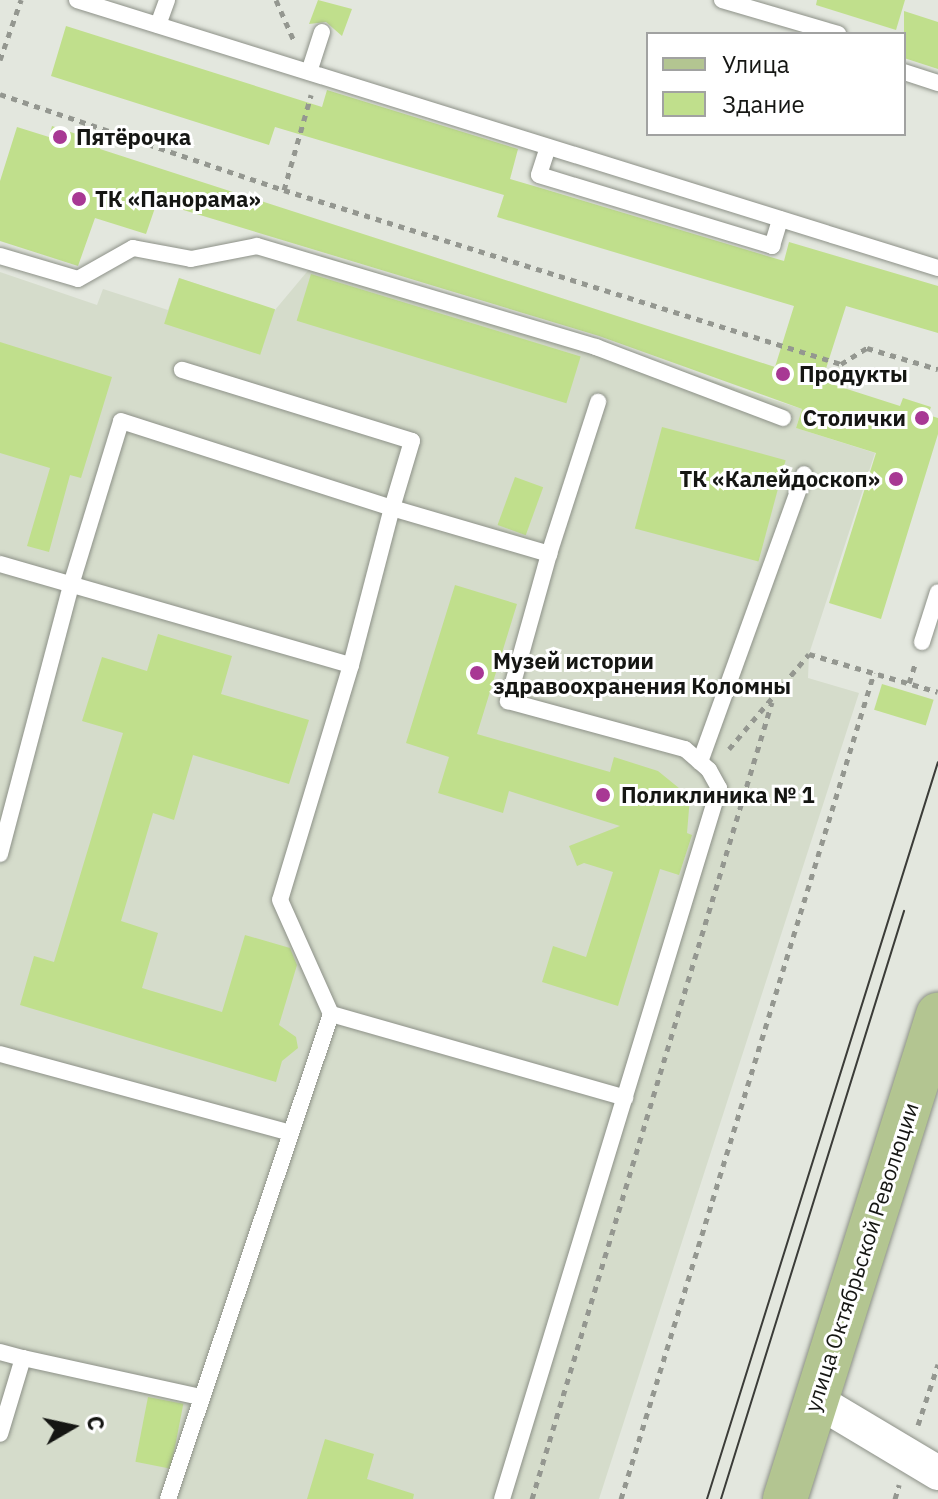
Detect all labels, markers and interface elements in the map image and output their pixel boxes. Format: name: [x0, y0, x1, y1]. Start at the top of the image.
legend: [646, 32, 906, 136]
text: Улица: [722, 48, 790, 80]
text: Здание: [722, 88, 805, 120]
place label: Пятёрочка: [76, 124, 191, 150]
marker: Пятёрочка: [51, 128, 69, 146]
place label: ТК «Панорама»: [95, 186, 261, 212]
marker: ТК «Панорама»: [70, 190, 88, 208]
place label: Продукты: [799, 361, 908, 387]
marker: Продукты: [774, 365, 792, 383]
place label: Столички: [803, 405, 906, 431]
marker: Столички: [913, 409, 931, 427]
place label: ТК «Калейдоскоп»: [679, 466, 880, 492]
marker: ТК «Калейдоскоп»: [887, 470, 905, 488]
place label: Музей истории здравоохранения Коломны: [493, 647, 791, 698]
marker: Музей истории здравоохранения Коломны: [468, 664, 486, 682]
place label: Поликлиника № 1: [621, 782, 815, 808]
marker: Поликлиника № 1: [592, 784, 614, 806]
street label: улица Октябрьской Революции: [798, 1099, 924, 1415]
north arrow: [32, 1387, 112, 1467]
text: С: [81, 1414, 112, 1433]

